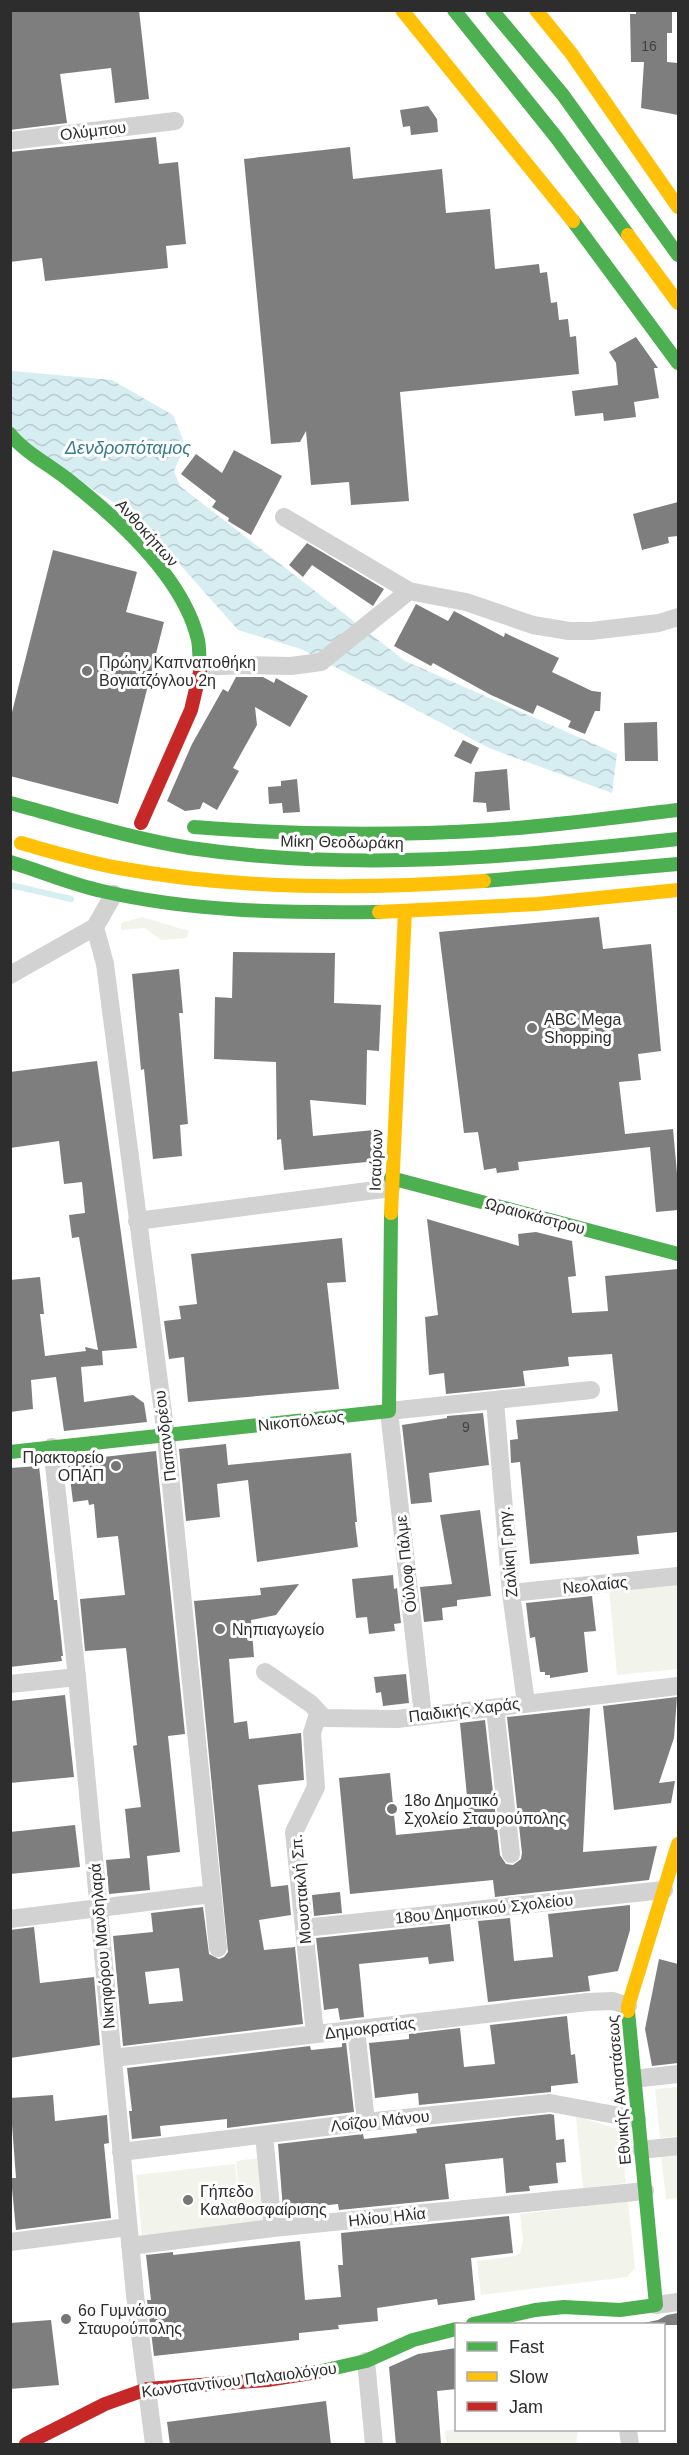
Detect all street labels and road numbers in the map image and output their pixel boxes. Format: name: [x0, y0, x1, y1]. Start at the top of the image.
street label: Ολύμπου: [59, 119, 127, 143]
street label: Ανθοκήπων: [112, 496, 182, 570]
street label: Μίκη Θεοδωράκη: [280, 832, 404, 852]
street label: Ισαύρων: [366, 1129, 386, 1191]
street label: Ωραιοκάστρου: [483, 1194, 587, 1238]
street label: Παπανδρέου: [151, 1389, 179, 1483]
street label: Νικοπόλεως: [257, 1408, 345, 1434]
street label: Ζαλίκη Γρηγ.: [496, 1506, 520, 1598]
street label: Ούλοφ Πάλμε: [392, 1514, 420, 1614]
street label: Νεολαίας: [562, 1573, 628, 1597]
street label: Παιδικής Χαράς: [407, 1695, 521, 1725]
street label: Μουστακλή Σπ.: [288, 1833, 314, 1945]
street label: Νικηφόρου Μανδηλαρά: [86, 1862, 118, 2030]
street label: 18ου Δημοτικού Σχολείου: [394, 1891, 574, 1927]
street label: Δημοκρατίας: [324, 2014, 416, 2042]
street label: Εθνικής Αντιστάσεως: [604, 2014, 634, 2165]
street label: Λοΐζου Μάνου: [330, 2107, 430, 2136]
street label: Ηλίου Ηλία: [348, 2204, 426, 2230]
street label: Κωνσταντίνου Παλαιολόγου: [140, 2360, 338, 2400]

